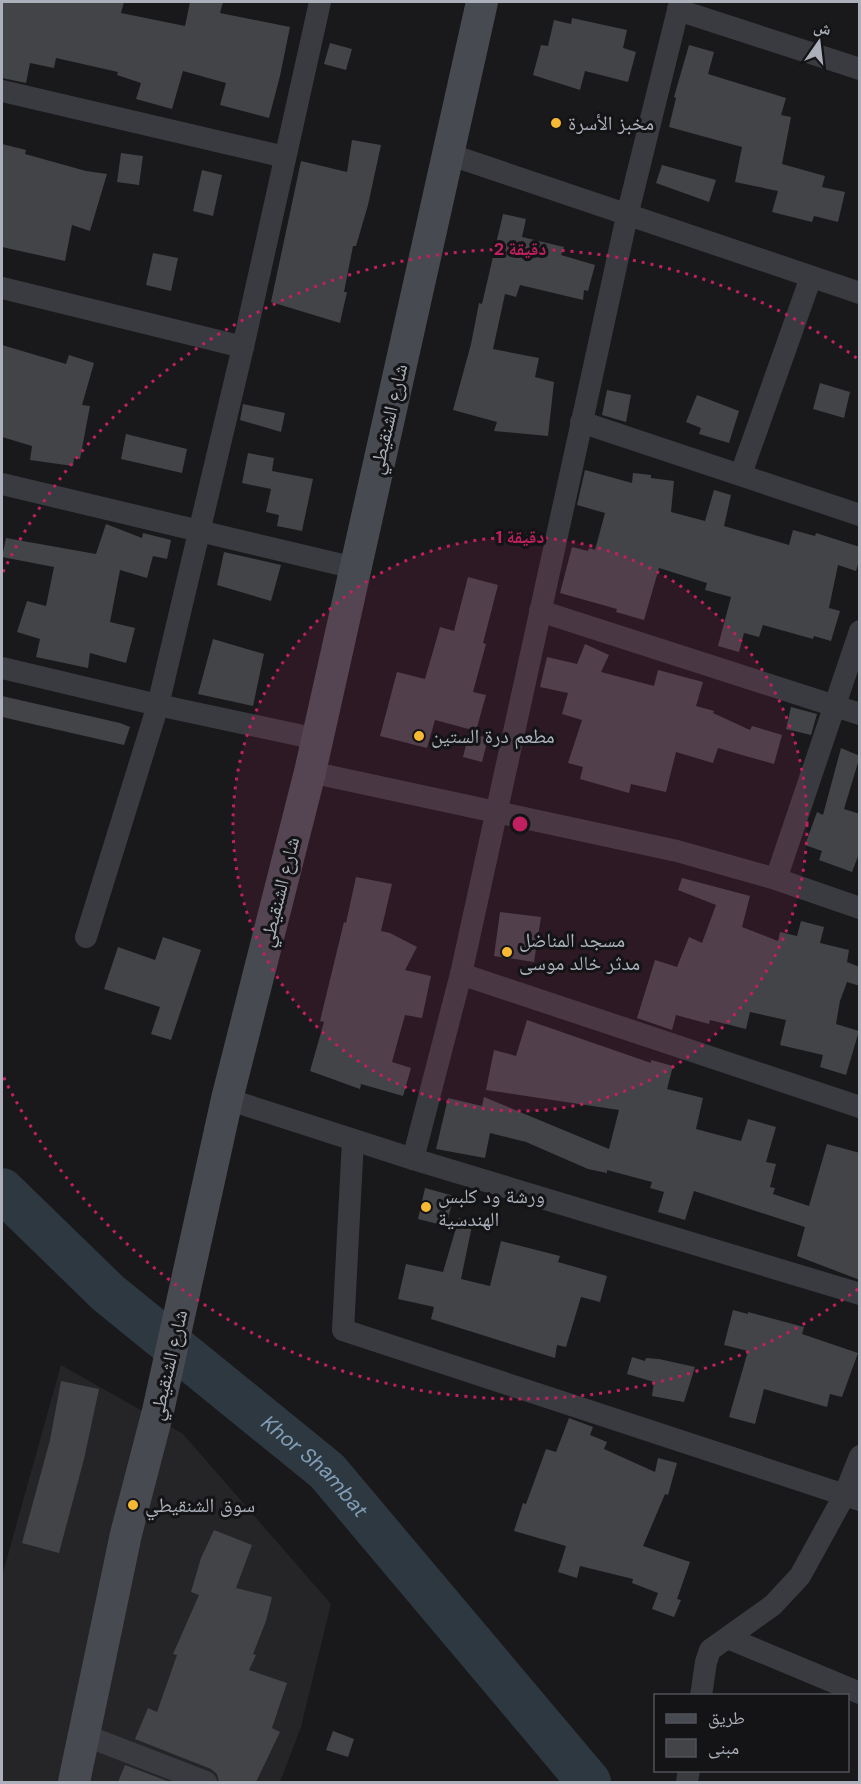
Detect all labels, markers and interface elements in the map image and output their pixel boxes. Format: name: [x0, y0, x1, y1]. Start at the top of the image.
north arrow: [789, 12, 849, 72]
text: ش: [812, 16, 833, 40]
place label: مخبز الأسرة: [568, 110, 654, 136]
marker: مخبز الأسرة: [549, 116, 563, 130]
text: 2 دقيقة: [494, 237, 546, 261]
street label: شارع الشنقيطي: [363, 361, 416, 478]
text: 1 دقيقة: [496, 525, 544, 549]
place label: مطعم درة الستين: [431, 723, 555, 750]
marker: مطعم درة الستين: [412, 729, 426, 743]
centre of rings: [510, 814, 530, 834]
street label: شارع الشنقيطي: [253, 834, 308, 951]
place label: مسجد المناضل مدثر خالد موسى: [519, 927, 640, 976]
marker: مسجد المناضل مدثر خالد موسى: [500, 945, 514, 959]
place label: ورشة ود كلبس الهندسية: [438, 1183, 545, 1232]
marker: ورشة ود كلبس الهندسية: [419, 1200, 433, 1214]
street label: شارع الشنقيطي: [143, 1307, 196, 1424]
water label: Khor Shambat: [255, 1409, 375, 1524]
place label: سوق الشنقيطي: [145, 1492, 255, 1521]
marker: سوق الشنقيطي: [126, 1498, 140, 1512]
legend: [654, 1694, 849, 1772]
text: طريق: [708, 1706, 745, 1730]
text: مبنى: [708, 1736, 739, 1760]

